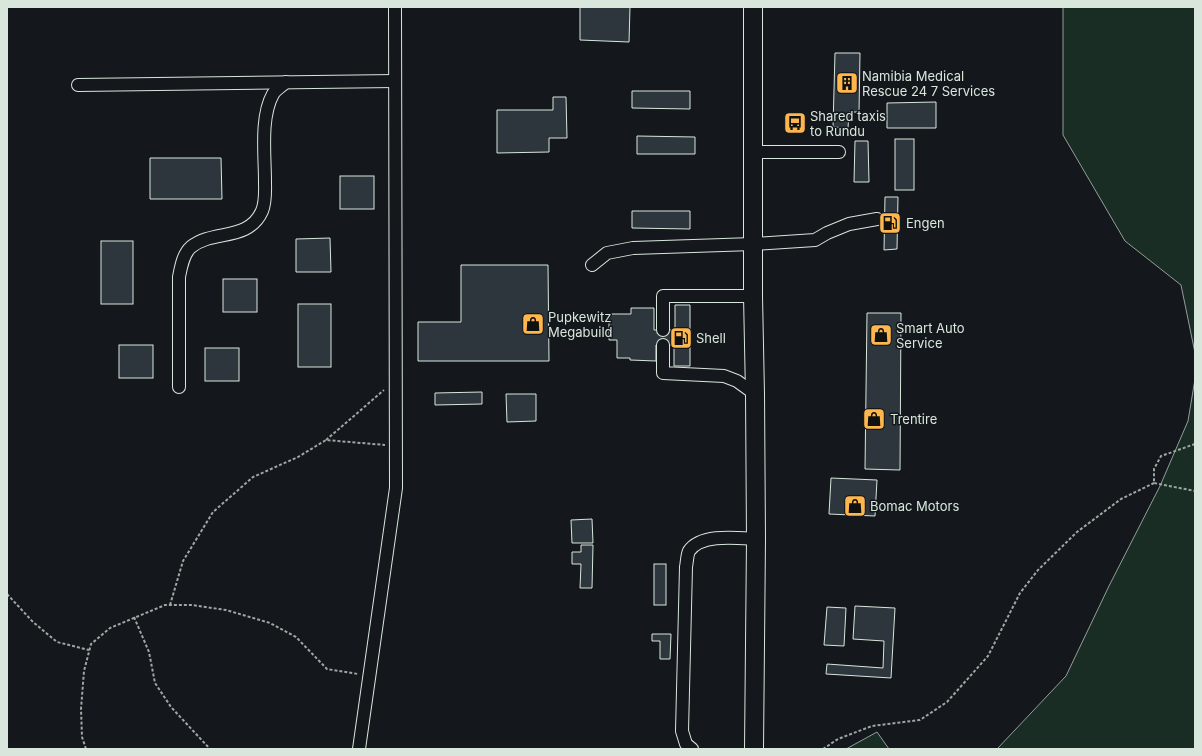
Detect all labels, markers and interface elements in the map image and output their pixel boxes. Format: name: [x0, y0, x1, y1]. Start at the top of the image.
place label: Namibia Medical Rescue 24 7 Services: [862, 68, 995, 99]
building icon: Namibia Medical Rescue 24 7 Services: [834, 70, 860, 96]
place label: Shared taxis to Rundu: [810, 108, 886, 139]
bus stop icon: Shared taxis to Rundu: [782, 110, 808, 136]
fuel station icon: Engen: [877, 210, 903, 236]
place label: Engen: [906, 215, 945, 231]
place label: Pupkewitz Megabuild: [548, 309, 613, 340]
shop icon: Pupkewitz Megabuild: [520, 311, 546, 337]
place label: Smart Auto Service: [896, 320, 965, 351]
shop icon: Smart Auto Service: [868, 322, 894, 348]
fuel station icon: Shell: [668, 325, 694, 351]
place label: Shell: [696, 330, 726, 346]
shop icon: Trentire: [861, 406, 887, 432]
place label: Trentire: [890, 411, 937, 427]
shop icon: Bomac Motors: [842, 493, 868, 519]
place label: Bomac Motors: [870, 498, 959, 514]

